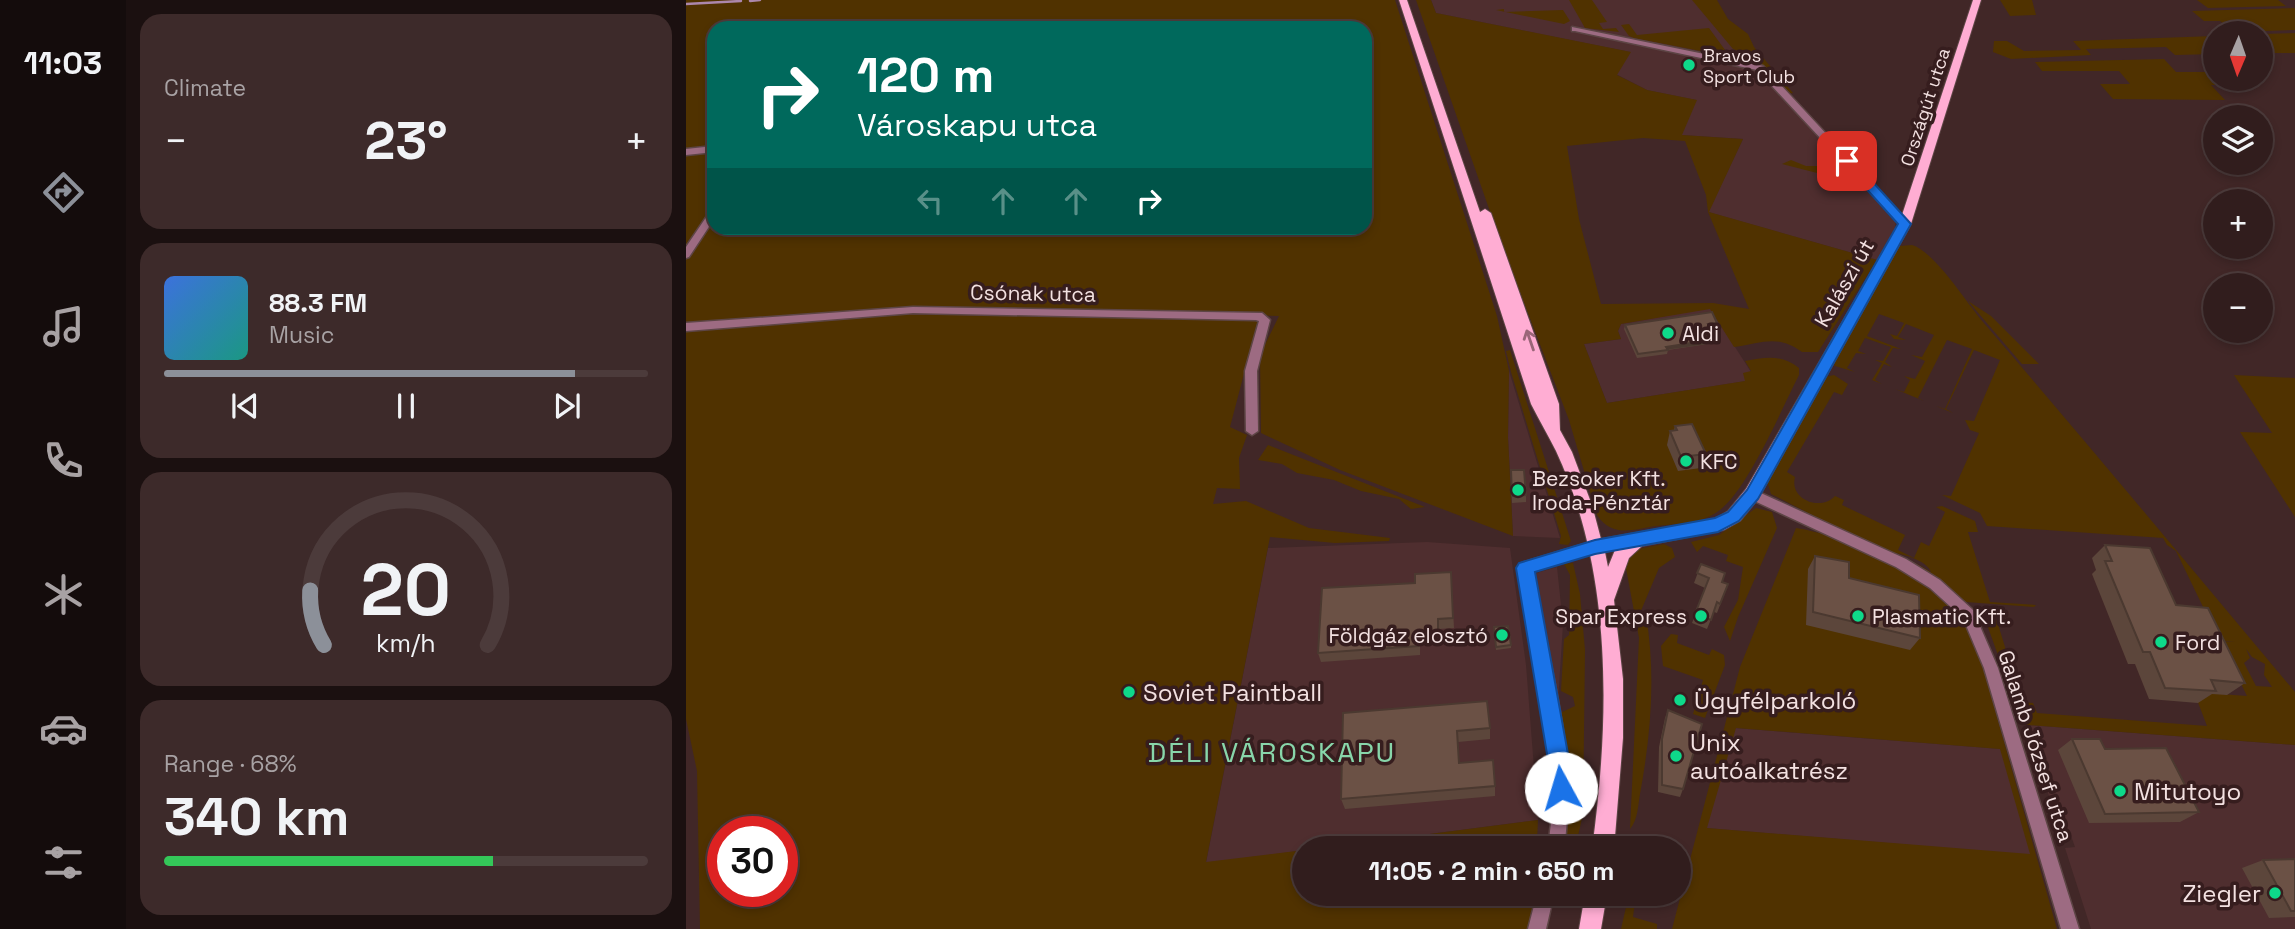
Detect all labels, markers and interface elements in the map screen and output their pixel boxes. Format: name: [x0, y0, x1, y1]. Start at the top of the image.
north arrow: [2203, 21, 2273, 91]
map controls: [2203, 21, 2273, 343]
text: 11:03: [24, 43, 102, 83]
text: 120 m: [857, 44, 994, 106]
place label: Bravos Sport Club: [1703, 44, 1795, 88]
street label: Országút utca: [1895, 45, 1955, 169]
icon: right: [742, 49, 833, 140]
marker: Bravos Sport Club: [1681, 57, 1697, 73]
text: Climate: [164, 73, 246, 103]
text: Városkapu utca: [857, 105, 1097, 145]
button: layers: [2203, 105, 2273, 175]
text: 23°: [365, 108, 448, 174]
text: −: [164, 117, 188, 165]
text: +: [624, 117, 648, 165]
pin: [1817, 131, 1877, 191]
icon: arrive: [1828, 142, 1866, 180]
icon: directions: [39, 168, 88, 217]
icon: left: [911, 182, 949, 220]
icon: ahead: [984, 182, 1022, 220]
icon: ahead: [1057, 182, 1095, 220]
icon: right: [1130, 182, 1168, 220]
button: +: [2203, 189, 2273, 259]
street label: Kalászi út: [1808, 234, 1880, 332]
button: −: [2203, 273, 2273, 343]
street label: Csónak utca: [970, 278, 1096, 308]
text: 88.3 FM: [269, 286, 367, 320]
icon: music: [39, 302, 88, 351]
text: Music: [269, 320, 334, 350]
place label: Aldi: [1682, 320, 1719, 347]
marker: Aldi: [1660, 325, 1676, 341]
one-way arrow: [1523, 330, 1535, 352]
icon: previous: [226, 387, 264, 425]
icon: pause: [387, 387, 425, 425]
icon: next: [548, 387, 586, 425]
icon: phone: [39, 436, 88, 485]
place label: KFC: [1700, 448, 1737, 475]
marker: KFC: [1678, 453, 1694, 469]
place label: Bezsoker Kft. Iroda-Pénztár: [1532, 465, 1671, 516]
marker: Bezsoker Kft. Iroda-Pénztár: [1510, 482, 1526, 498]
text: 20: [361, 543, 451, 636]
icon: climate: [39, 570, 88, 619]
place label: Spar Express: [1555, 603, 1687, 630]
place label: Plasmatic Kft.: [1872, 603, 2011, 630]
marker: Spar Express: [1693, 608, 1709, 624]
marker: Plasmatic Kft.: [1850, 608, 1866, 624]
place label: Földgáz elosztó: [1328, 622, 1488, 649]
text: km/h: [376, 627, 436, 659]
marker: Földgáz elosztó: [1494, 627, 1510, 643]
place label: Ford: [2175, 629, 2220, 656]
marker: Ford: [2153, 634, 2169, 650]
street label: Galamb József utca: [1992, 647, 2080, 845]
place label: Soviet Paintball: [1143, 677, 1322, 708]
marker: Soviet Paintball: [1121, 684, 1137, 700]
place label: Ügyfélparkoló: [1694, 685, 1856, 716]
marker: Ügyfélparkoló: [1672, 692, 1688, 708]
icon: car: [39, 704, 88, 753]
place label: Unix autóalkatrész: [1690, 727, 1848, 786]
district label: DÉLI VÁROSKAPU: [1148, 734, 1396, 770]
marker: Unix autóalkatrész: [1668, 748, 1684, 764]
text: Range · 68%: [164, 749, 297, 779]
position arrow: [1524, 751, 1598, 825]
place label: Mitutoyo: [2134, 776, 2241, 807]
marker: Mitutoyo: [2112, 783, 2128, 799]
text: 340 km: [164, 784, 349, 850]
speed limit sign: 30: [707, 816, 798, 907]
icon: filters: [39, 838, 88, 887]
text: 11:05 · 2 min · 650 m: [1369, 854, 1614, 888]
place label: Ziegler: [2183, 878, 2261, 909]
marker: Ziegler: [2267, 885, 2283, 901]

